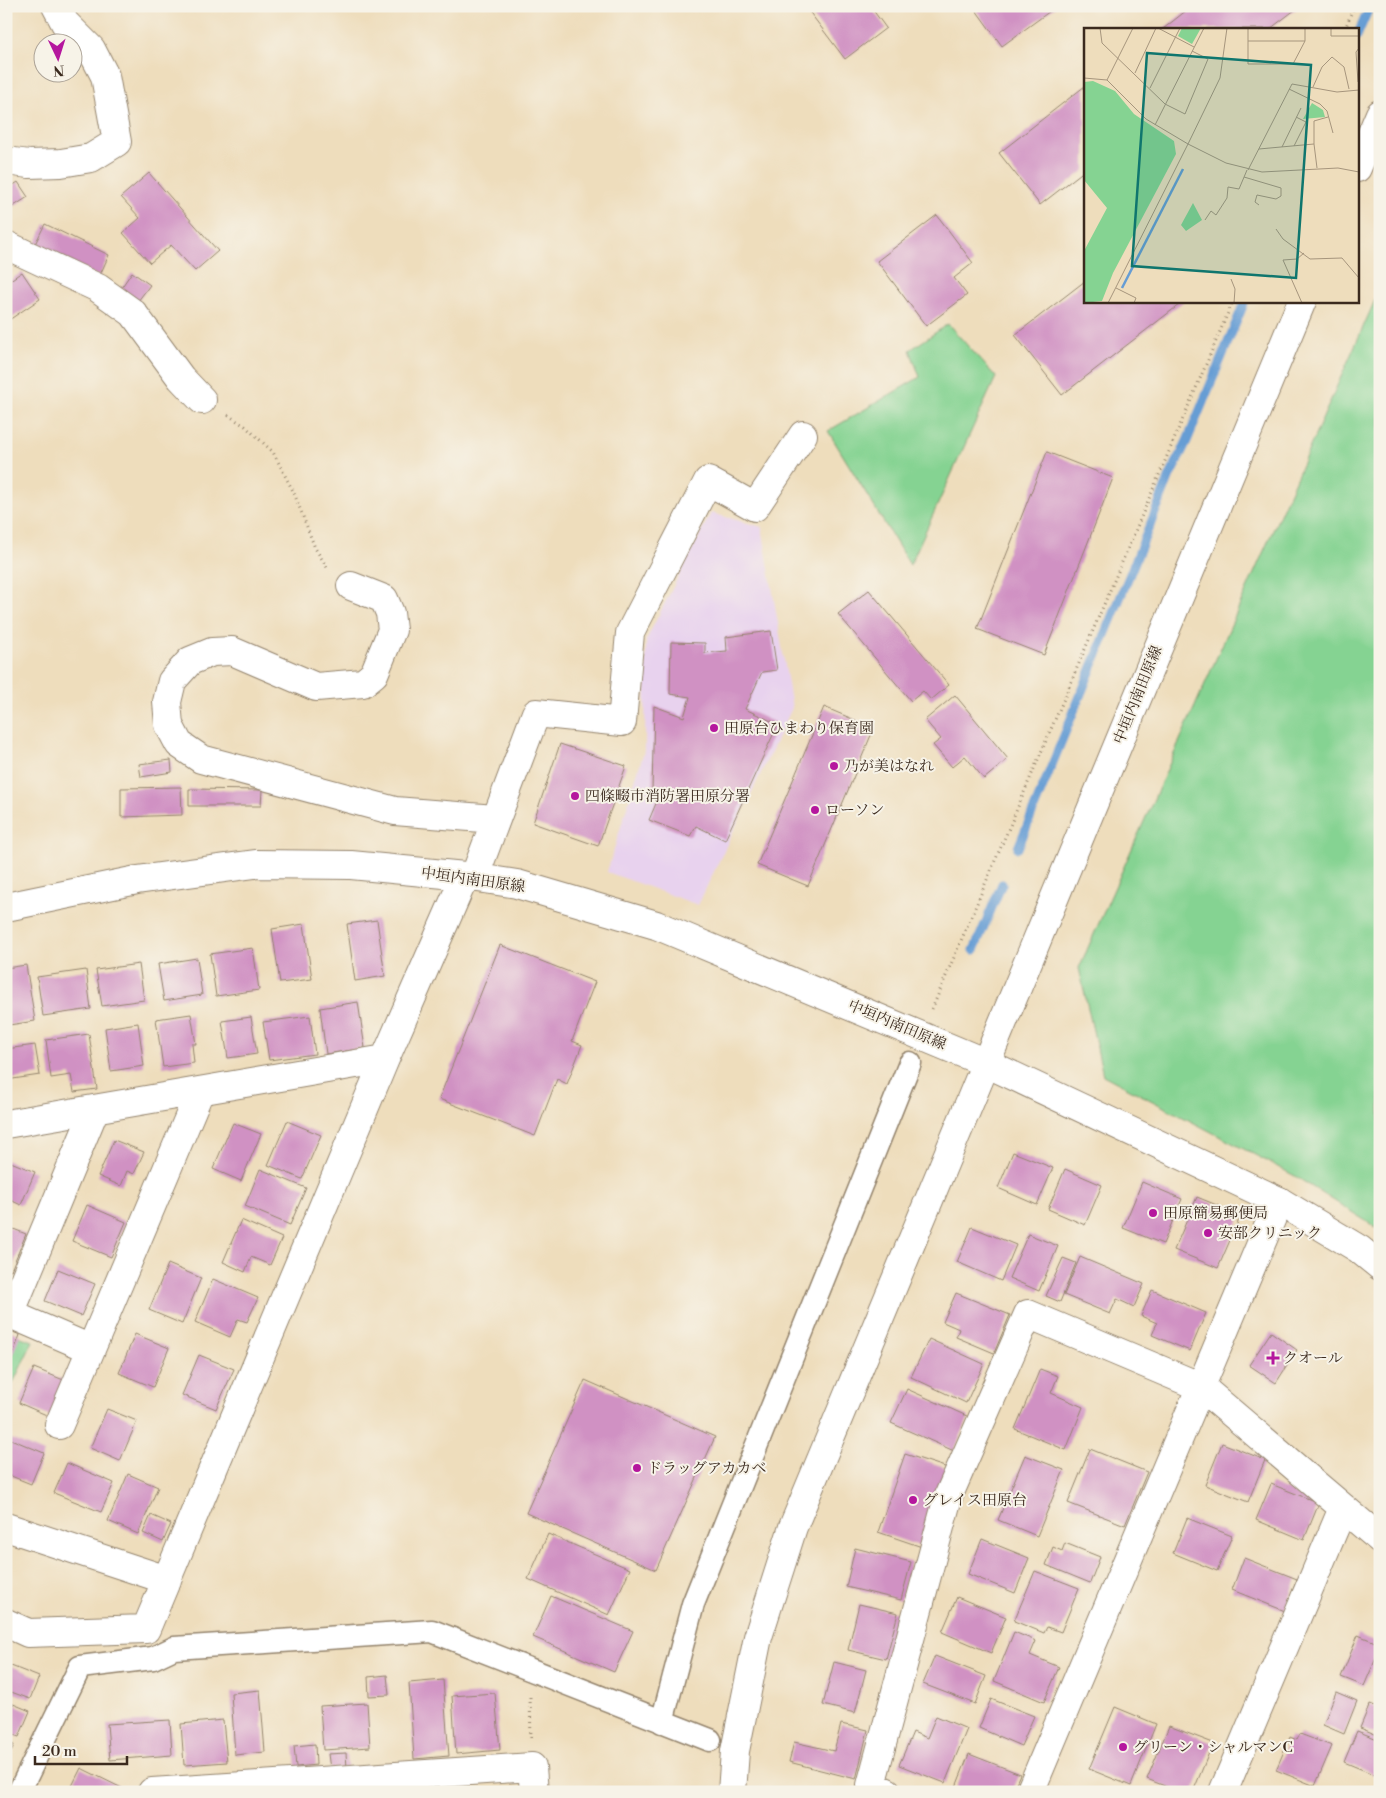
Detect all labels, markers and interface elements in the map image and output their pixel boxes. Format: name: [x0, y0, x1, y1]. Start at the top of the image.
inset map: [1084, 28, 1358, 302]
north arrow: [32, 32, 82, 82]
text: N: [53, 61, 65, 79]
street label: 中垣内南田原線: [1110, 643, 1166, 747]
place label: 田原台ひまわり保育園: [724, 719, 874, 738]
marker: 田原台ひまわり保育園: [708, 722, 720, 734]
place label: 乃が美はなれ: [844, 757, 934, 776]
marker: 乃が美はなれ: [828, 760, 840, 772]
place label: 四條畷市消防署田原分署: [585, 787, 750, 806]
marker: 四條畷市消防署田原分署: [569, 790, 581, 802]
place label: ローソン: [825, 801, 884, 820]
marker: ローソン: [809, 804, 821, 816]
street label: 中垣内南田原線: [420, 863, 526, 897]
street label: 中垣内南田原線: [845, 996, 949, 1054]
place label: 田原簡易郵便局: [1163, 1204, 1268, 1223]
marker: 田原簡易郵便局: [1147, 1207, 1159, 1219]
place label: 安部クリニック: [1218, 1224, 1322, 1243]
marker: 安部クリニック: [1202, 1227, 1214, 1239]
place label: クオール: [1283, 1349, 1343, 1368]
marker: クオール: [1267, 1352, 1279, 1364]
place label: ドラッグアカカベ: [647, 1459, 767, 1478]
marker: ドラッグアカカベ: [631, 1462, 643, 1474]
place label: グレイス田原台: [923, 1491, 1027, 1510]
marker: グレイス田原台: [907, 1494, 919, 1506]
scale bar: [35, 1733, 128, 1765]
place label: グリーン・シャルマンC: [1133, 1738, 1293, 1757]
marker: グリーン・シャルマンC: [1117, 1741, 1129, 1753]
text: 20 m: [42, 1742, 77, 1761]

